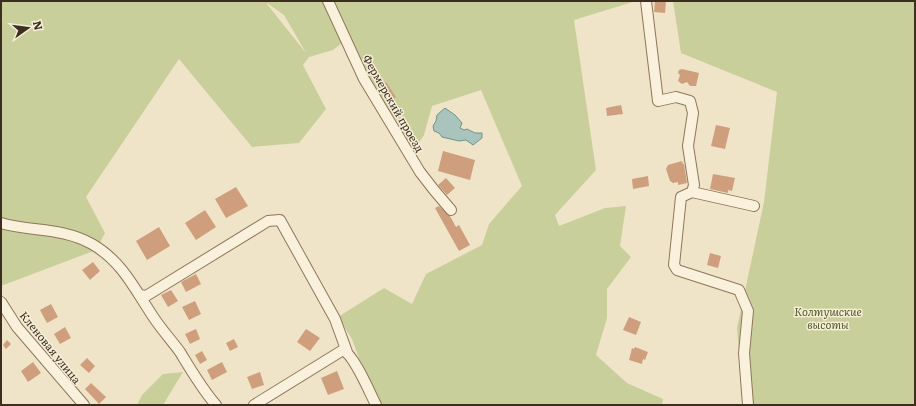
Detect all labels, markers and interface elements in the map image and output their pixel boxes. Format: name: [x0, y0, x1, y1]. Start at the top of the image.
north arrow: [8, 8, 48, 48]
text: N: [30, 19, 48, 32]
street label: Фермерский проезд: [360, 51, 429, 155]
park label: Колтушские высоты: [794, 303, 862, 332]
street label: Кленовая улица: [17, 307, 85, 387]

